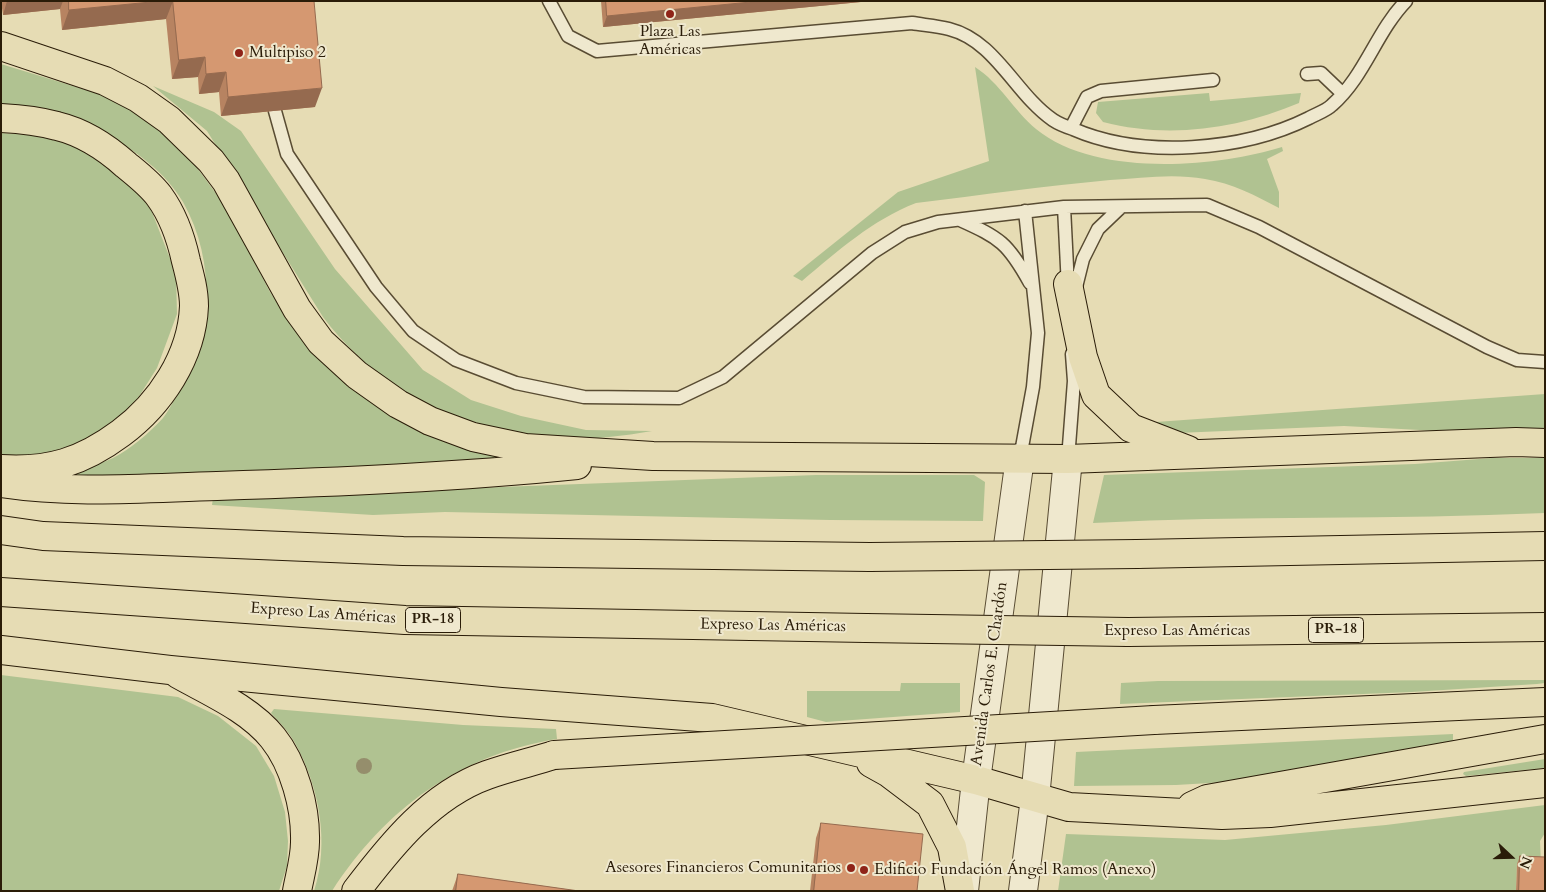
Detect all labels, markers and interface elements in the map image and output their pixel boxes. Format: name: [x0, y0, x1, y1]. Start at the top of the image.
marker: Plaza Las Américas: [664, 8, 676, 20]
place label: Plaza Las Américas: [639, 22, 701, 60]
place label: Multipiso 2: [249, 43, 326, 63]
marker: Multipiso 2: [233, 47, 245, 59]
street label: Avenida Carlos E. Chardón: [968, 581, 1012, 767]
street label: Expreso Las Américas: [249, 599, 397, 629]
road number: PR-18: [406, 608, 460, 632]
street label: Expreso Las Américas: [700, 615, 846, 637]
road number: PR-18: [1308, 618, 1364, 642]
street label: Expreso Las Américas: [1104, 621, 1250, 641]
north arrow: [1486, 832, 1536, 882]
text: N: [1514, 853, 1537, 872]
place label: Asesores Financieros Comunitarios: [605, 858, 841, 878]
place label: Edificio Fundación Ángel Ramos (Anexo): [874, 860, 1156, 880]
marker: Asesores Financieros Comunitarios: [845, 862, 857, 874]
marker: Edificio Fundación Ángel Ramos (Anexo): [858, 864, 870, 876]

